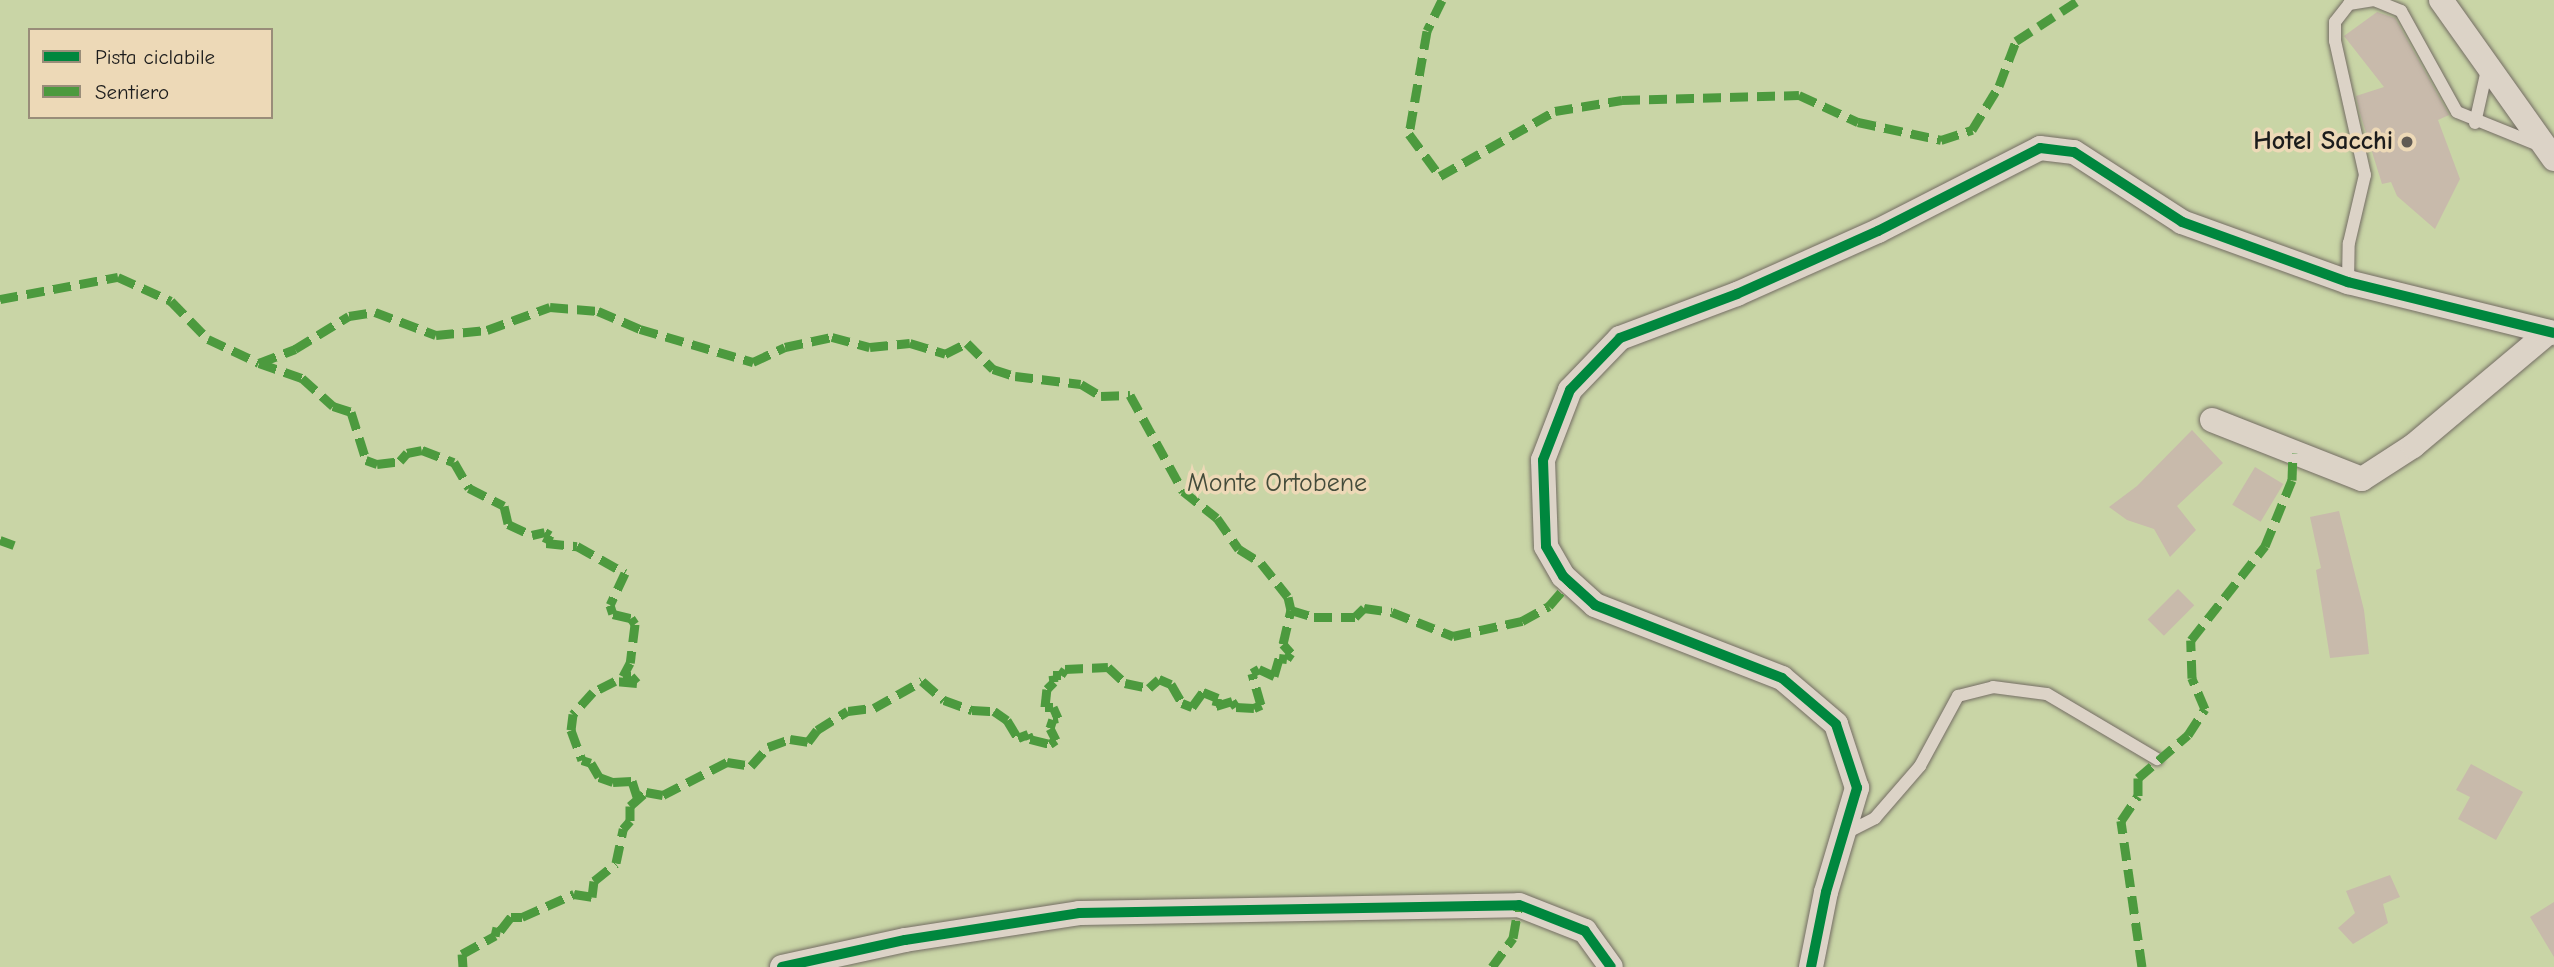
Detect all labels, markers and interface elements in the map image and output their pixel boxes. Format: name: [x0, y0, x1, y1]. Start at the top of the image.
legend: [28, 28, 273, 119]
text: Pista ciclabile: [95, 45, 215, 69]
text: Sentiero: [95, 80, 169, 104]
place label: Hotel Sacchi: [2253, 126, 2393, 158]
marker: Hotel Sacchi: [2399, 134, 2415, 150]
park label: Monte Ortobene: [1187, 468, 1367, 500]

